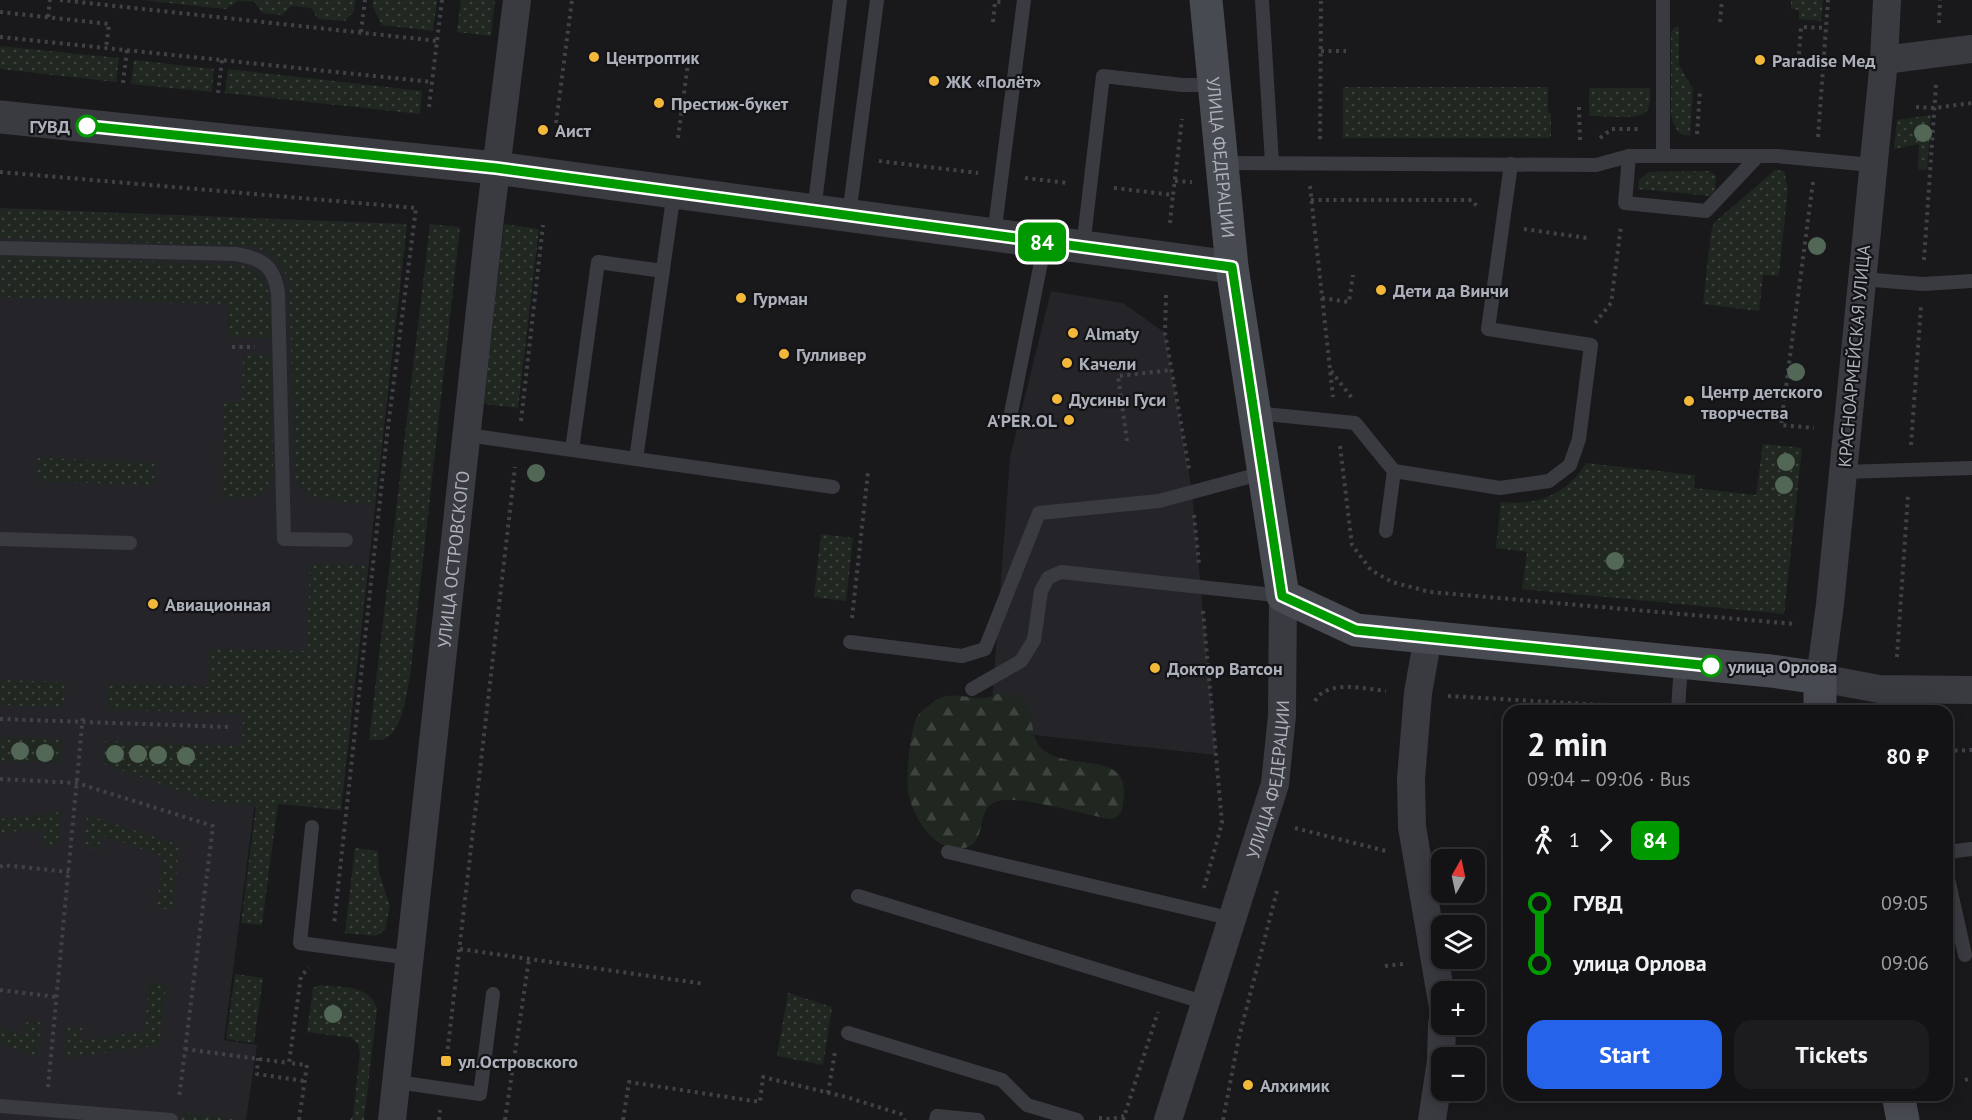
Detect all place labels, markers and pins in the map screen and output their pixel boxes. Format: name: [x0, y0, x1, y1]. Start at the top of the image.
place label: Центроптик: [606, 46, 700, 69]
place label: Paradise Мед: [1772, 49, 1875, 72]
marker: Центроптик: [587, 50, 601, 64]
marker: Paradise Мед: [1753, 53, 1767, 67]
place label: ЖК «Полёт»: [945, 70, 1041, 93]
marker: ЖК «Полёт»: [927, 74, 941, 88]
place label: Престиж-букет: [671, 92, 789, 115]
marker: Престиж-букет: [652, 96, 666, 110]
place label: ГУВД: [29, 115, 71, 138]
marker: ГУВД: [76, 115, 98, 137]
place label: Аист: [555, 119, 591, 142]
marker: Аист: [536, 123, 550, 137]
place label: Дети да Винчи: [1393, 279, 1509, 302]
marker: Дети да Винчи: [1374, 283, 1388, 297]
place label: Гурман: [753, 287, 808, 310]
marker: Гурман: [734, 291, 748, 305]
place label: Almaty: [1085, 322, 1139, 345]
marker: Almaty: [1066, 326, 1080, 340]
place label: Гулливер: [796, 343, 867, 366]
marker: Гулливер: [777, 347, 791, 361]
place label: Качели: [1079, 352, 1136, 375]
marker: Качели: [1060, 356, 1074, 370]
place label: Центр детского творчества: [1701, 380, 1823, 424]
place label: Дусины Гуси: [1069, 388, 1166, 411]
marker: Дусины Гуси: [1050, 392, 1064, 406]
marker: Центр детского творчества: [1682, 394, 1696, 408]
place label: A'PER.OL: [987, 409, 1058, 432]
marker: A'PER.OL: [1062, 413, 1076, 427]
place label: Авиационная: [165, 593, 271, 616]
marker: Авиационная: [146, 597, 160, 611]
marker: улица Орлова: [1700, 655, 1722, 677]
place label: улица Орлова: [1727, 655, 1837, 678]
place label: Доктор Ватсон: [1167, 657, 1283, 680]
marker: Доктор Ватсон: [1148, 661, 1162, 675]
place label: ул.Островского: [457, 1050, 578, 1073]
marker: ул.Островского: [439, 1054, 453, 1068]
place label: Алхимик: [1260, 1074, 1330, 1097]
marker: Алхимик: [1241, 1078, 1255, 1092]

